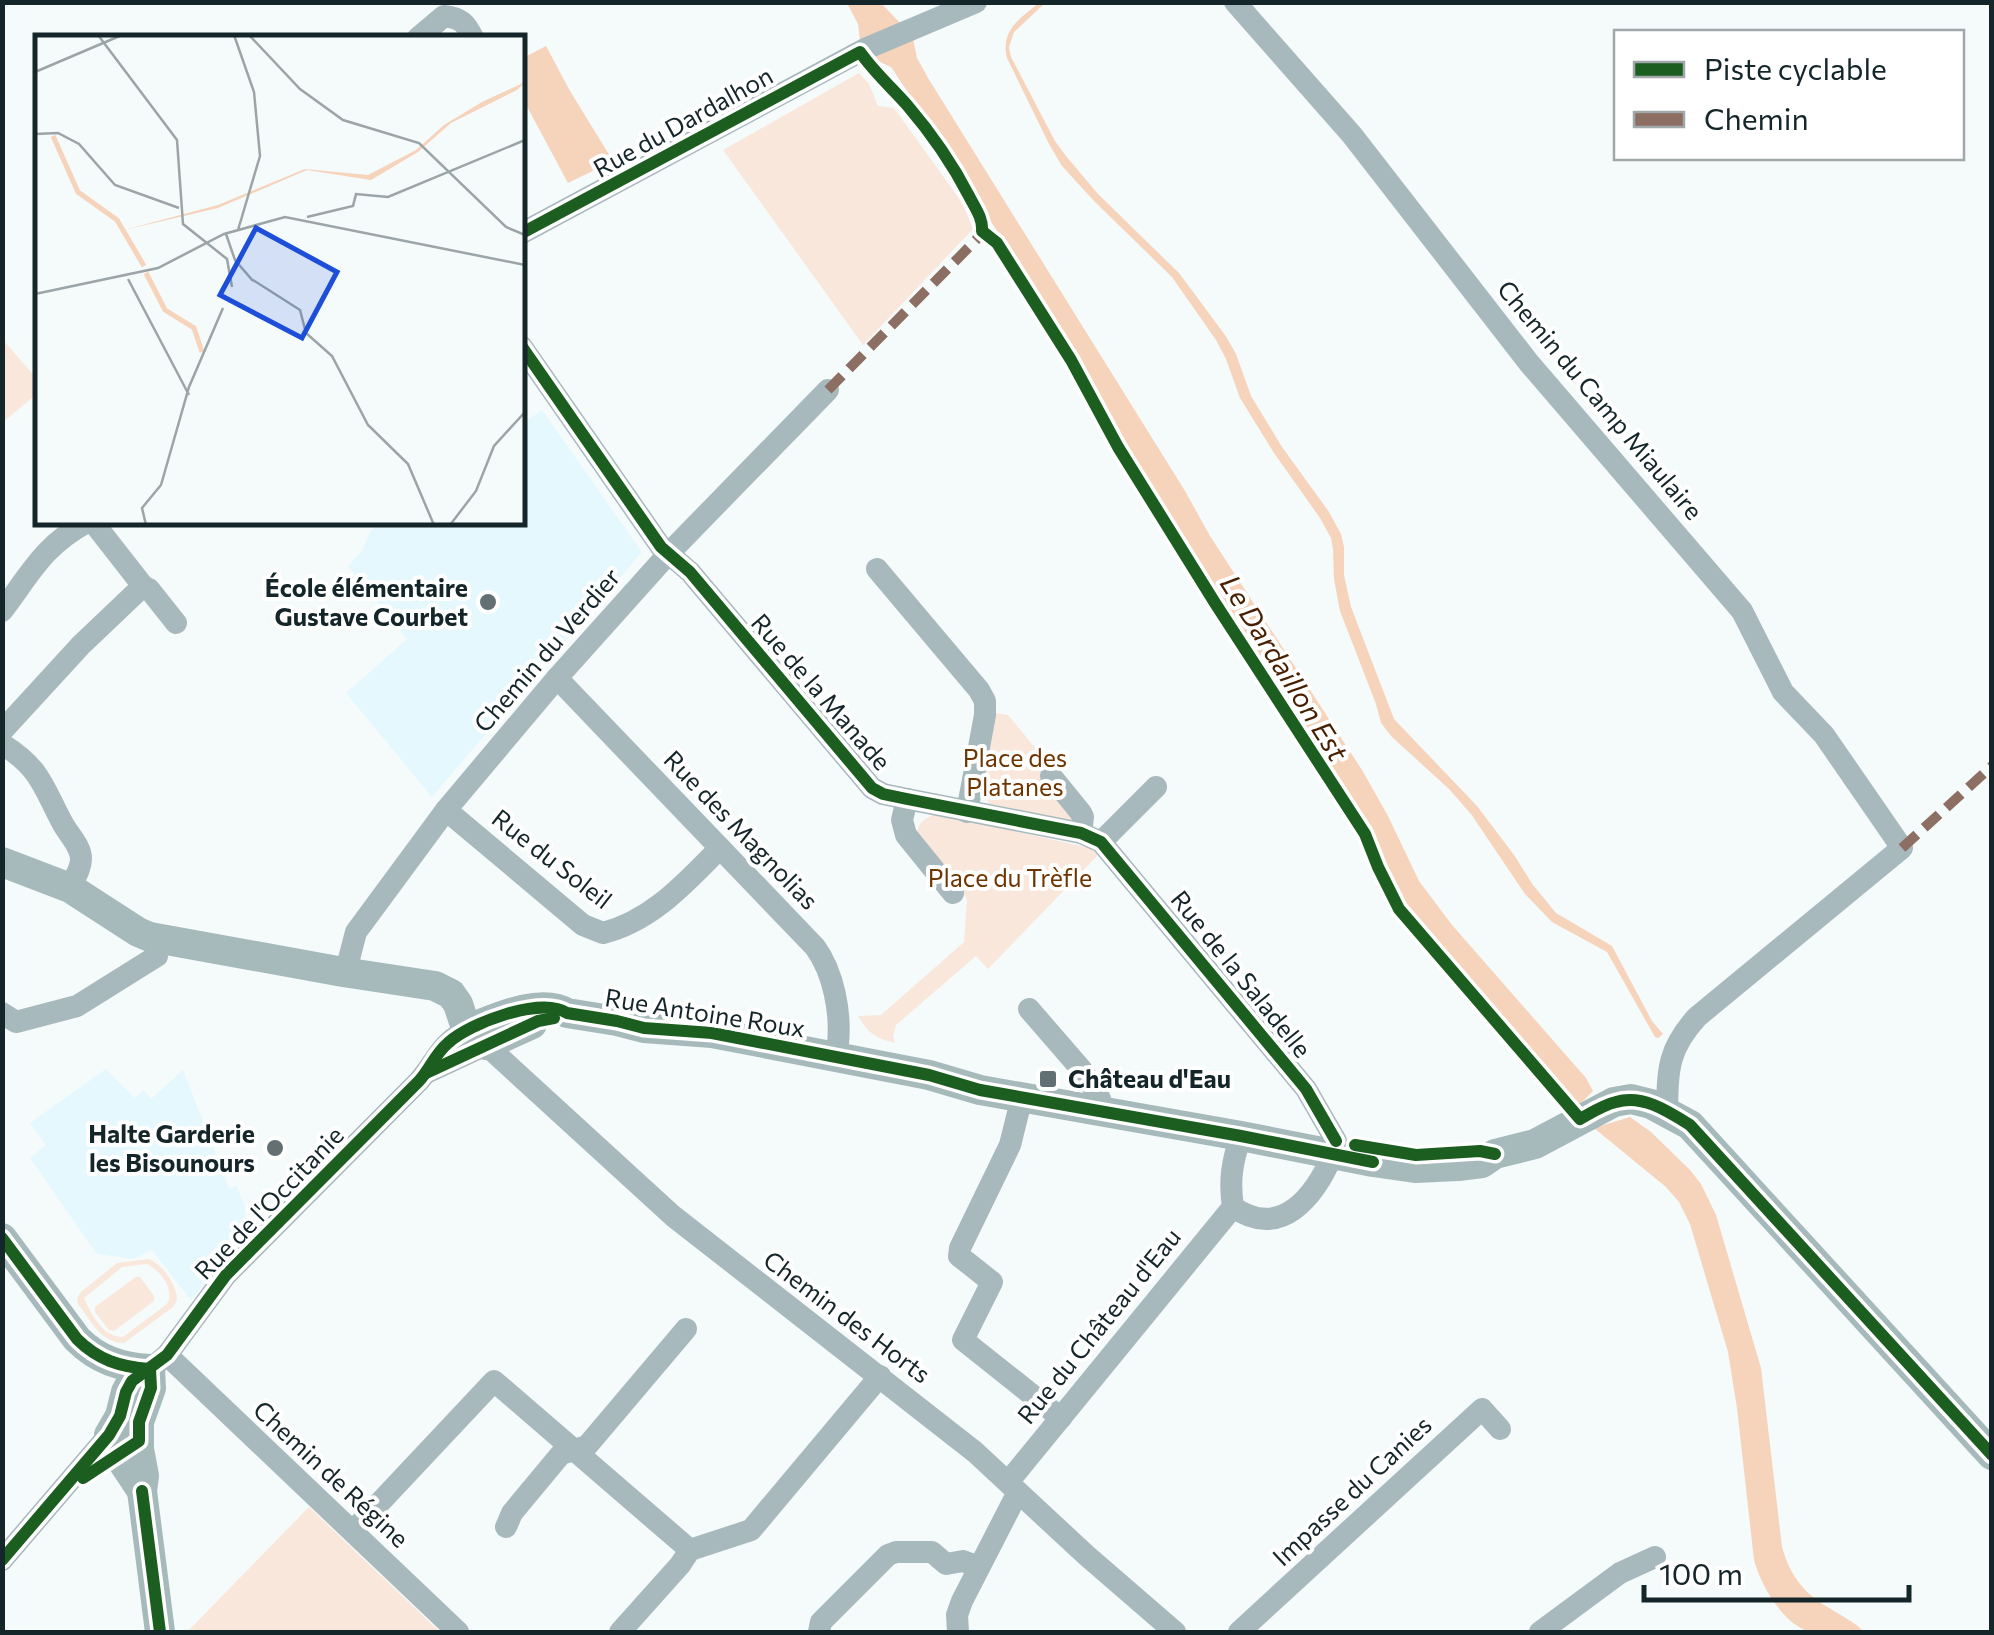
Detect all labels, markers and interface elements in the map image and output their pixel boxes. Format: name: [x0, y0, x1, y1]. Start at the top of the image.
legend: [1614, 30, 1964, 160]
inset map: [35, 35, 525, 525]
text: Piste cyclable: [1704, 49, 1887, 86]
street label: Rue du Dardalhon: [588, 59, 777, 183]
text: Chemin: [1704, 99, 1809, 136]
street label: Chemin du Camp Miaulaire: [1492, 274, 1710, 525]
street label: Chemin du Verdier: [467, 561, 626, 737]
water label: Le Dardaillon Est: [1214, 568, 1356, 767]
place label: École élémentaire Gustave Courbet: [265, 572, 468, 631]
marker: École élémentaire Gustave Courbet: [477, 591, 499, 613]
street label: Rue de la Manade: [746, 607, 898, 776]
park label: Place des Platanes: [963, 742, 1067, 801]
street label: Rue des Magnolias: [658, 744, 825, 915]
street label: Rue du Soleil: [487, 802, 618, 914]
park label: Place du Trèfle: [928, 862, 1092, 892]
street label: Rue de la Saladelle: [1165, 884, 1318, 1063]
street label: Rue Antoine Roux: [603, 981, 807, 1043]
place label: Château d'Eau: [1068, 1063, 1231, 1093]
marker: Château d'Eau: [1037, 1068, 1059, 1090]
place label: Halte Garderie les Bisounours: [88, 1118, 255, 1177]
street label: Rue de l'Occitanie: [188, 1120, 349, 1285]
marker: Halte Garderie les Bisounours: [264, 1137, 286, 1159]
street label: Rue du Château d'Eau: [1010, 1222, 1186, 1429]
street label: Chemin des Horts: [758, 1244, 937, 1389]
street label: Chemin de Régine: [248, 1394, 415, 1553]
street label: Impasse du Canies: [1266, 1409, 1437, 1572]
scale bar: [1644, 1540, 1909, 1602]
text: 100 m: [1659, 1554, 1743, 1591]

